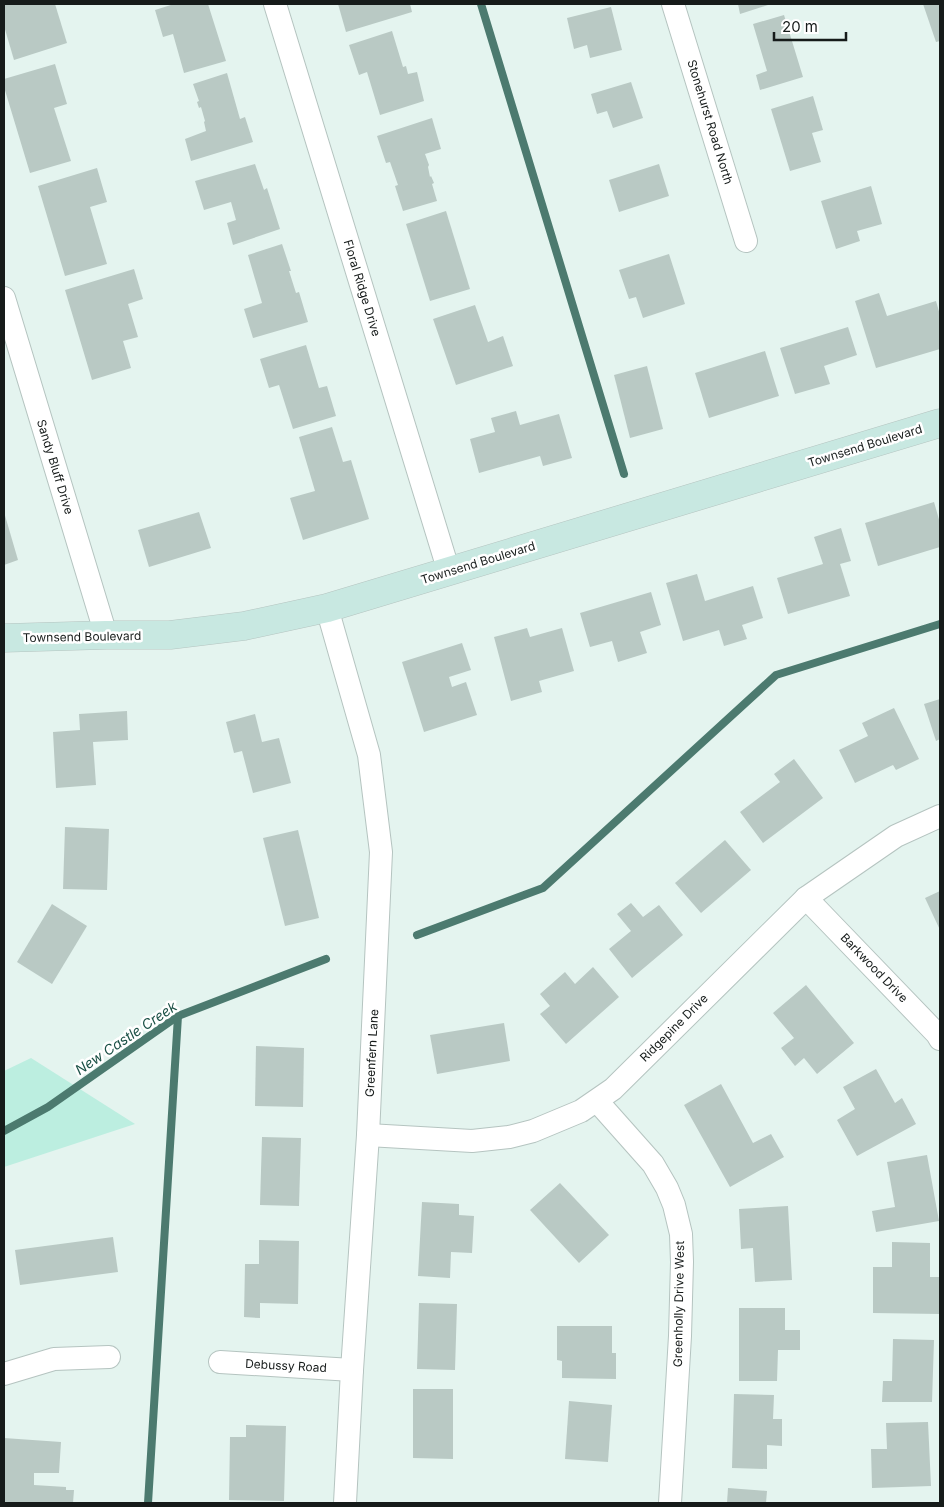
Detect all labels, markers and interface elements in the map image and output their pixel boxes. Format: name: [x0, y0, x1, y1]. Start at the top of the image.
scale bar: [774, 10, 846, 42]
text: 20 m: [782, 17, 818, 36]
street label: Stonehurst Road North: [684, 58, 737, 186]
street label: Floral Ridge Drive: [341, 238, 384, 338]
street label: Sandy Bluff Drive: [34, 418, 77, 516]
street label: Townsend Boulevard: [806, 421, 924, 470]
street label: Townsend Boulevard: [419, 538, 537, 587]
street label: Townsend Boulevard: [22, 628, 141, 645]
street label: Barkwood Drive: [838, 930, 911, 1005]
street label: Ridgepine Drive: [637, 991, 711, 1065]
water label: New Castle Creek: [72, 997, 180, 1078]
street label: Greenfern Lane: [362, 1009, 381, 1097]
street label: Greenholly Drive West: [670, 1241, 687, 1367]
street label: Debussy Road: [245, 1356, 327, 1375]

